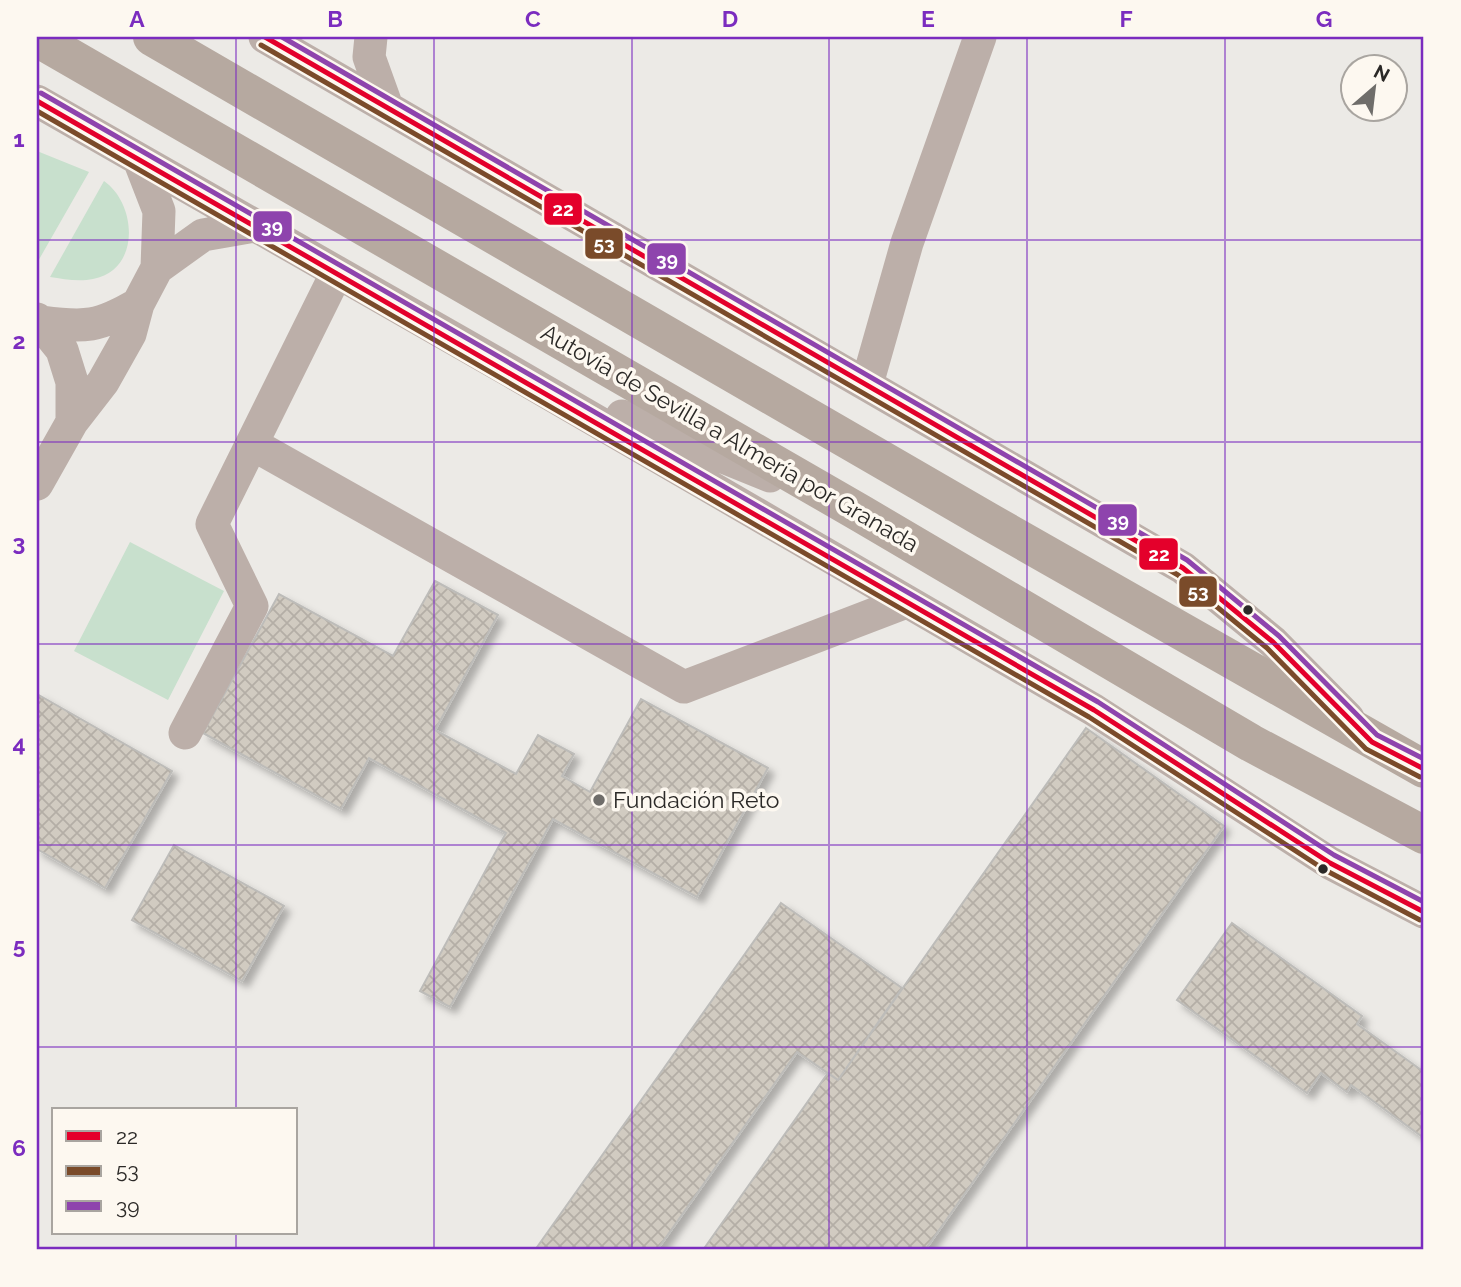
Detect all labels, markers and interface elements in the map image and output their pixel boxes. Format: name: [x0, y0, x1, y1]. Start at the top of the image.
text: A: [129, 5, 145, 32]
text: B: [327, 5, 343, 32]
text: C: [525, 5, 541, 32]
text: D: [722, 5, 738, 32]
text: E: [921, 5, 935, 32]
text: F: [1119, 5, 1133, 32]
text: G: [1316, 5, 1332, 32]
north arrow: [1338, 52, 1408, 122]
text: N: [1370, 60, 1394, 86]
text: 1: [13, 125, 25, 152]
line badge: 22: [543, 192, 583, 226]
text: 22: [552, 198, 574, 220]
line badge: 39: [252, 210, 293, 243]
text: 39: [261, 215, 283, 237]
line badge: 53: [584, 227, 624, 260]
text: 53: [593, 232, 615, 254]
line badge: 39: [646, 242, 687, 276]
text: 39: [656, 248, 678, 270]
street label: Autovía de Sevilla a Almería por Granada: [537, 318, 924, 557]
text: 2: [13, 327, 25, 354]
line badge: 39: [1097, 503, 1138, 537]
text: 39: [1107, 509, 1129, 531]
text: 3: [13, 529, 25, 556]
line badge: 22: [1138, 537, 1179, 571]
text: 22: [1148, 543, 1170, 565]
line badge: 53: [1178, 575, 1218, 608]
text: 53: [1187, 580, 1209, 602]
unlabelled marker: [1241, 603, 1255, 617]
text: 4: [12, 730, 26, 757]
place label: Fundación Reto: [613, 786, 780, 813]
marker: Fundación Reto: [591, 792, 607, 808]
unlabelled marker: [1316, 862, 1330, 876]
text: 5: [13, 932, 26, 959]
legend: [52, 1108, 298, 1234]
text: 22: [116, 1124, 138, 1149]
text: 6: [12, 1134, 26, 1161]
text: 53: [116, 1158, 139, 1183]
text: 39: [116, 1194, 140, 1219]

